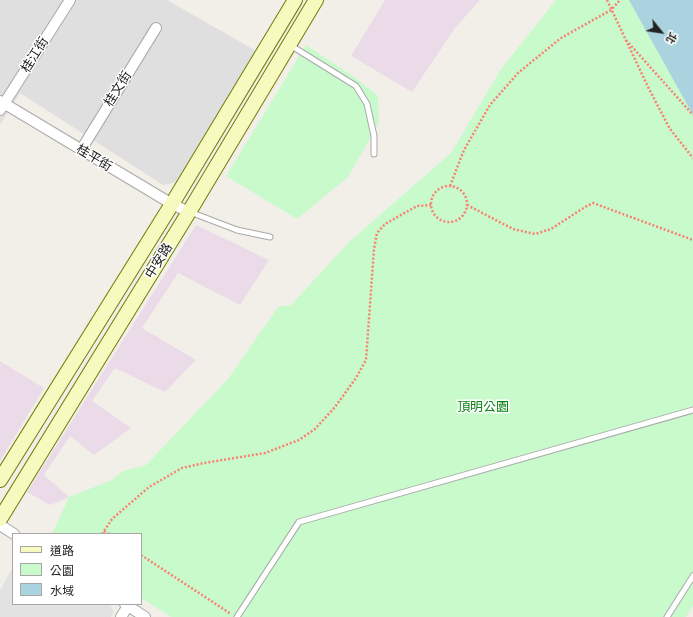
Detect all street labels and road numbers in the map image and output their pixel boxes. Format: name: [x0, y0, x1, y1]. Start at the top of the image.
street label: 桂江街: [18, 34, 52, 76]
street label: 桂文街: [101, 68, 135, 110]
street label: 桂平街: [73, 141, 115, 175]
street label: 中安路: [142, 240, 176, 282]

